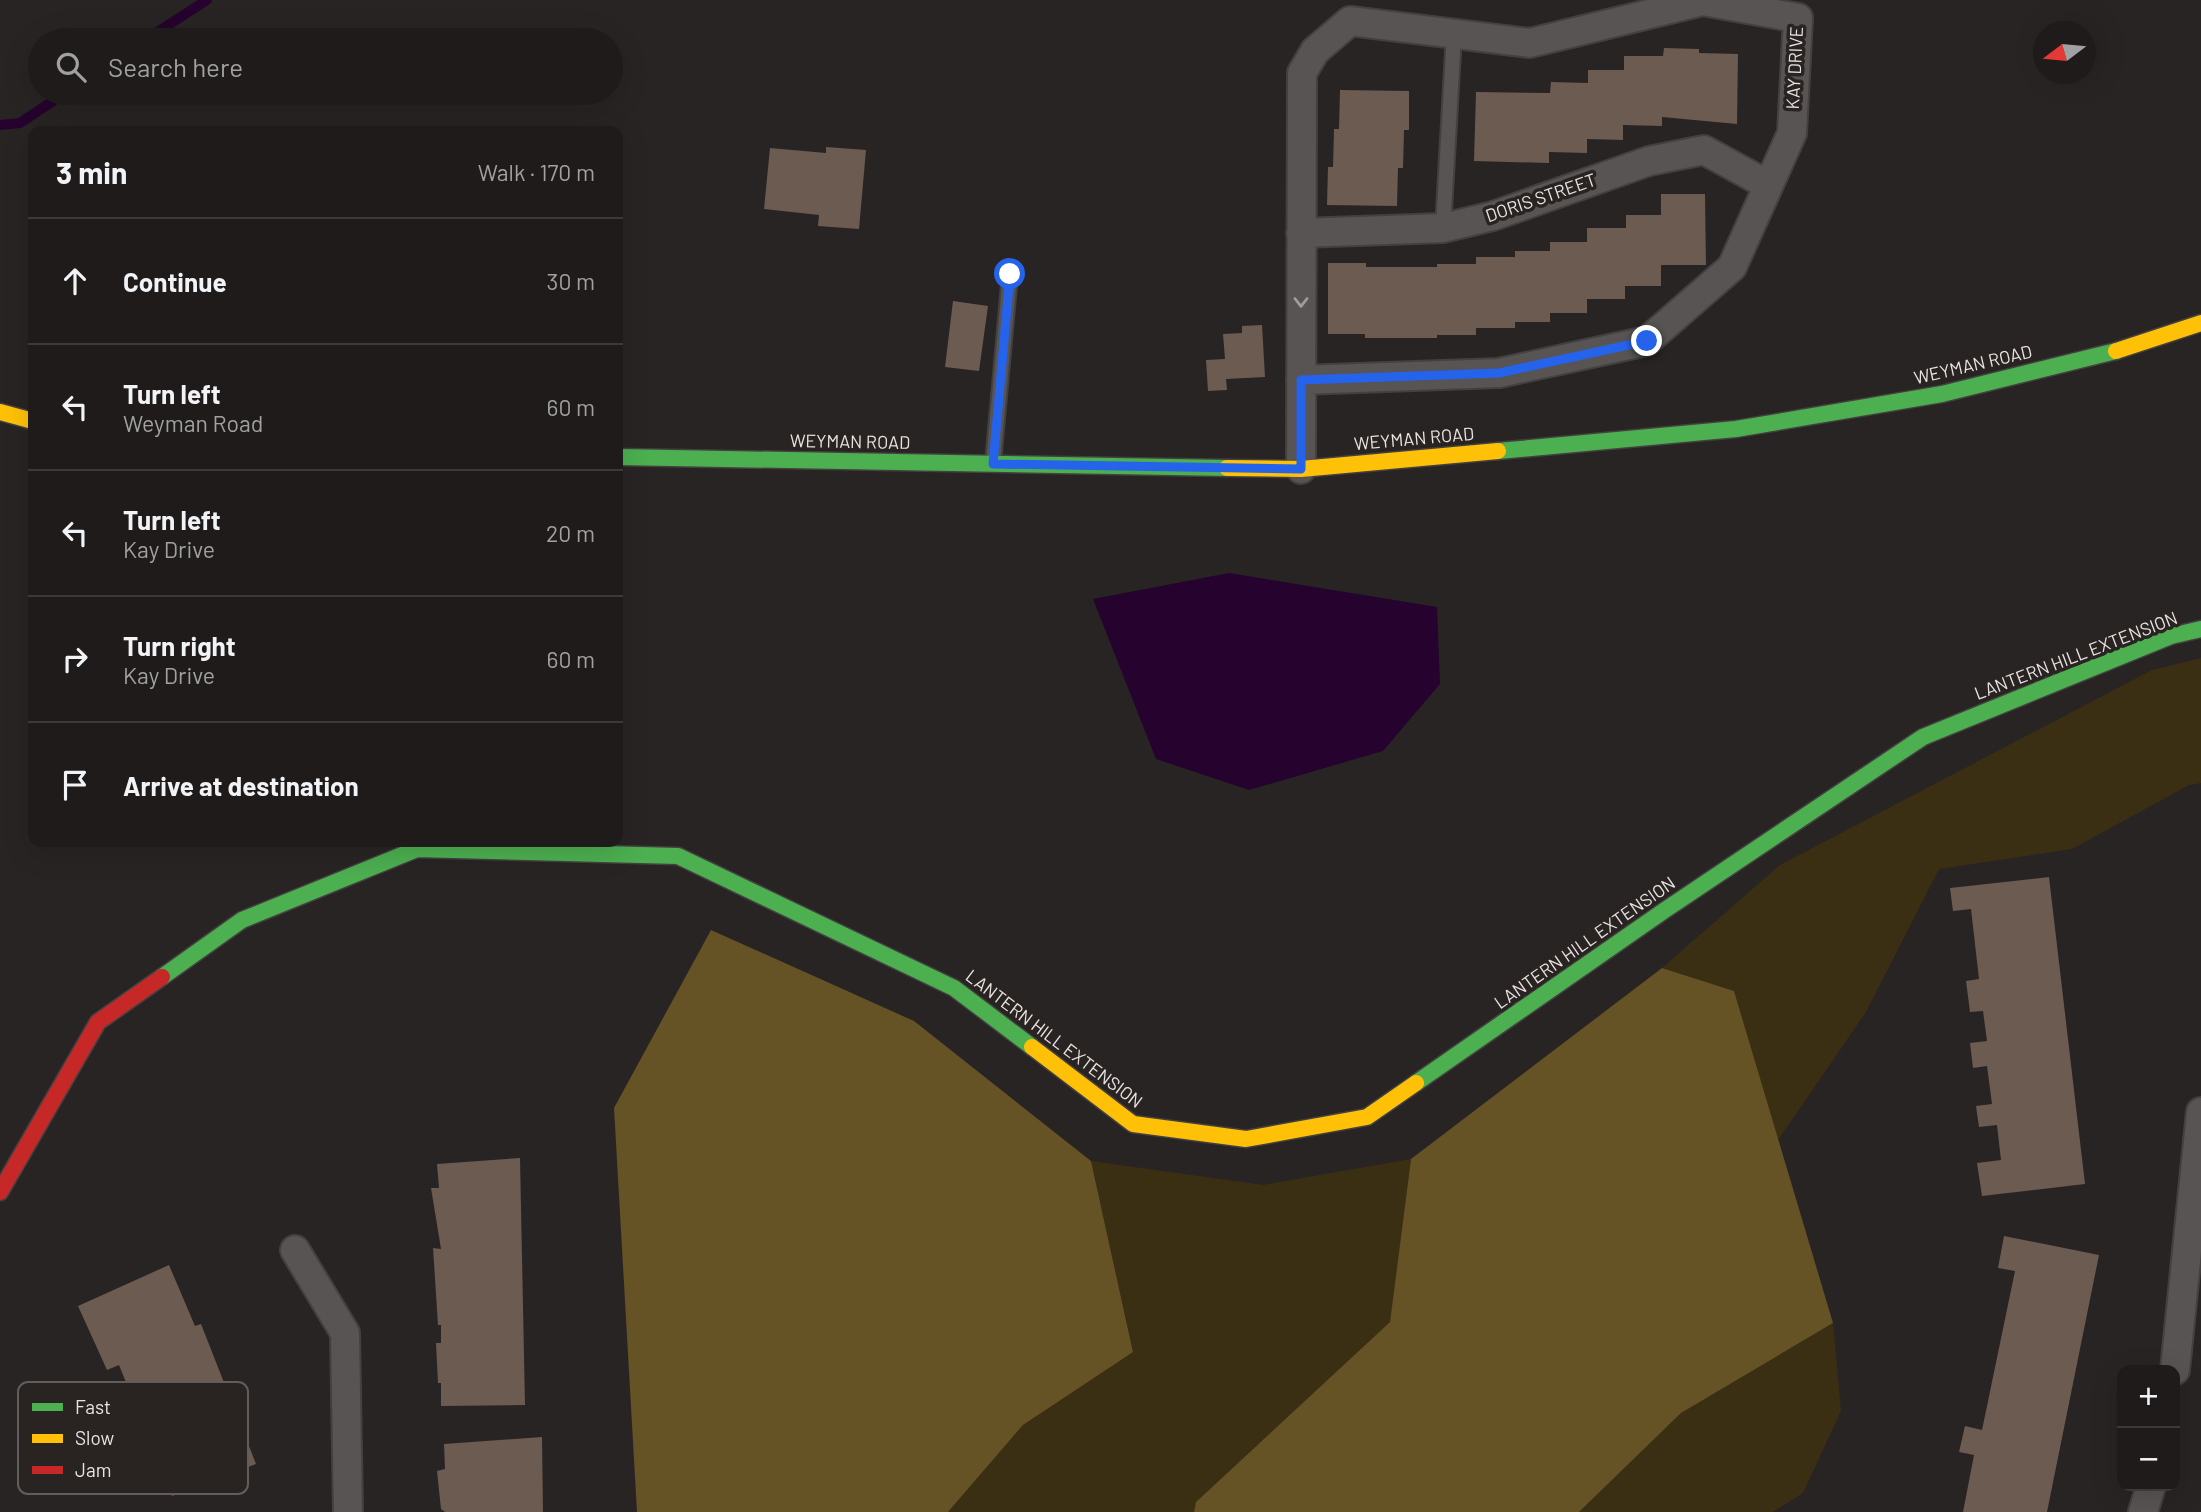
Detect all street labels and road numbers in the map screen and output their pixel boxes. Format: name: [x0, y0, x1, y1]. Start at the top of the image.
street label: KAY DRIVE: [1781, 26, 1807, 110]
street label: DORIS STREET: [1482, 168, 1599, 226]
street label: WEYMAN ROAD: [1912, 340, 2034, 388]
street label: WEYMAN ROAD: [1353, 422, 1475, 454]
street label: WEYMAN ROAD: [790, 429, 910, 453]
street label: LANTERN HILL EXTENSION: [1971, 606, 2180, 704]
street label: LANTERN HILL EXTENSION: [1490, 871, 1679, 1013]
street label: LANTERN HILL EXTENSION: [962, 964, 1147, 1112]

